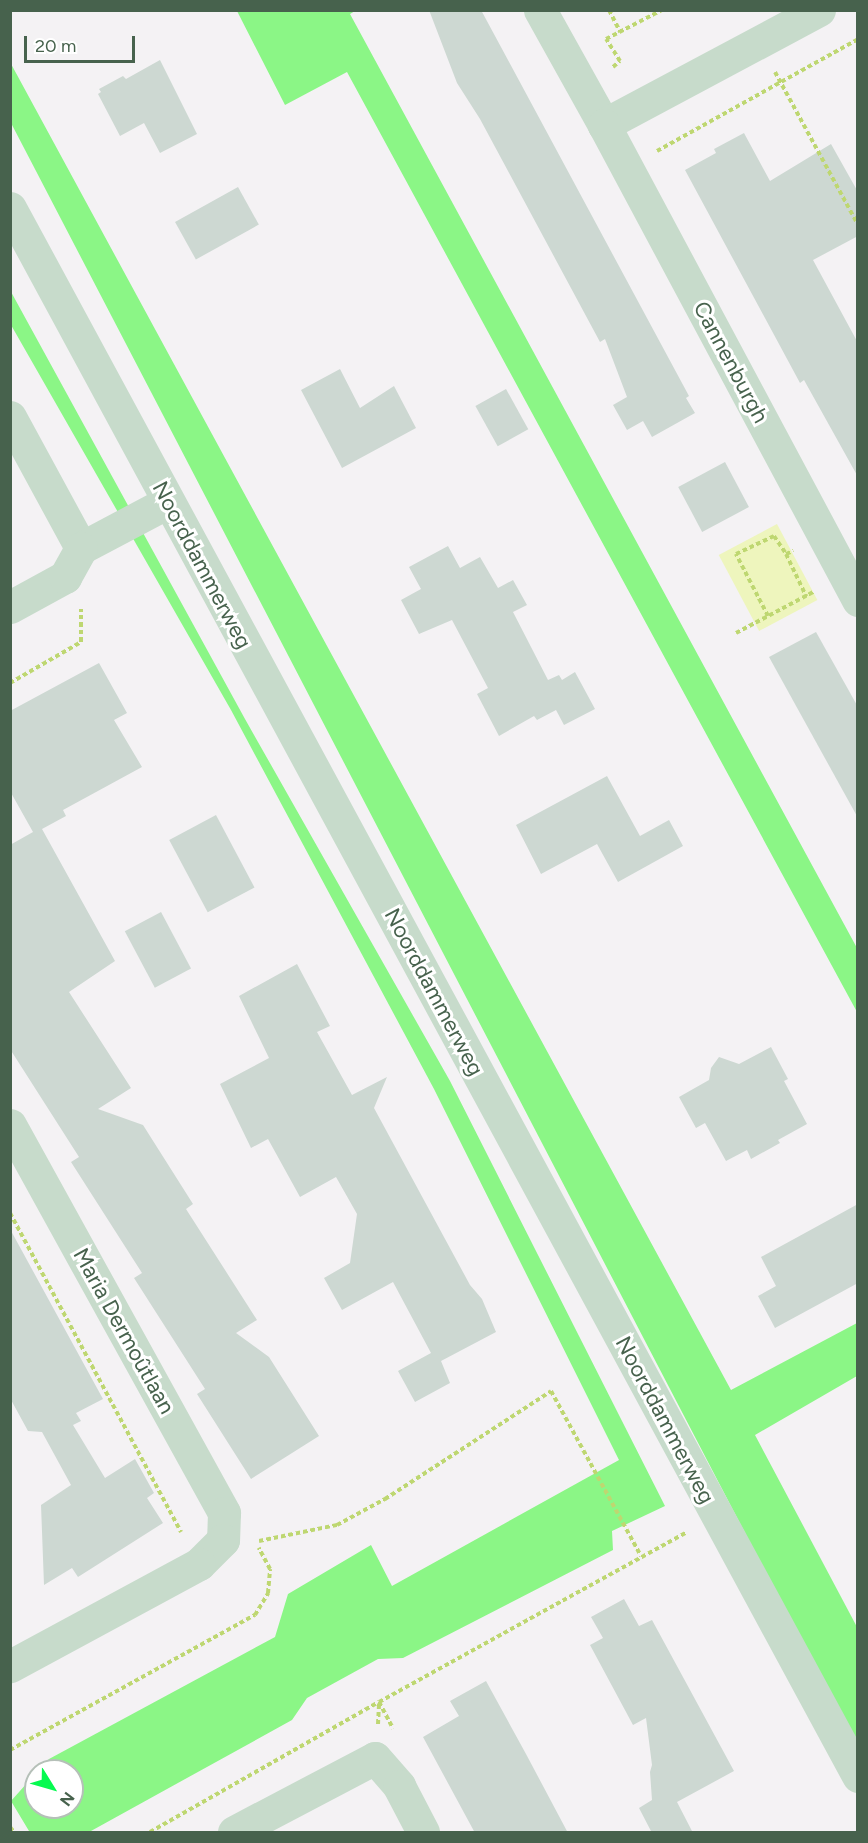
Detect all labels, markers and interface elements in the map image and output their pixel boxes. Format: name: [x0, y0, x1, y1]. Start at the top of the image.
scale bar: [27, 24, 138, 62]
text: 20 m: [35, 35, 76, 57]
street label: Cannenburgh: [688, 297, 774, 427]
street label: Noorddammerweg: [147, 477, 257, 653]
street label: Noorddammerweg: [379, 904, 489, 1080]
street label: Maria Dermoûtlaan: [68, 1244, 180, 1418]
street label: Noorddammerweg: [610, 1332, 720, 1508]
north arrow: [24, 1759, 84, 1819]
text: N: [56, 1788, 78, 1810]

